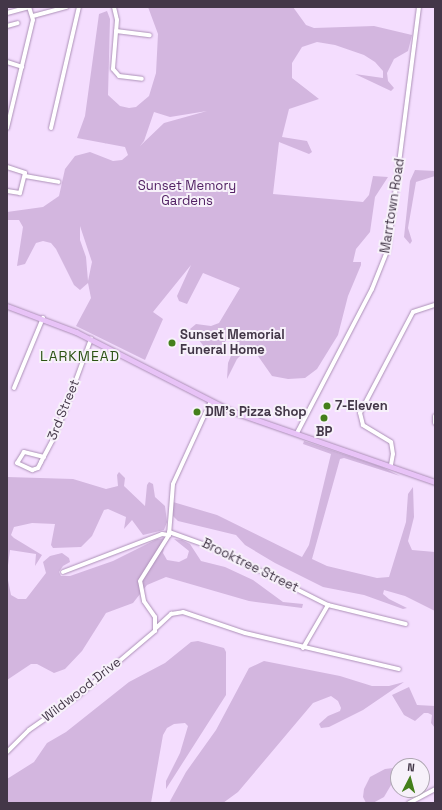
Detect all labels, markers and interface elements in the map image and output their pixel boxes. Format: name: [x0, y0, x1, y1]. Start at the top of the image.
street label: Marrtown Road: [378, 157, 408, 255]
park label: Sunset Memory Gardens: [138, 179, 236, 210]
place label: Sunset Memorial Funeral Home: [180, 328, 285, 359]
marker: Sunset Memorial Funeral Home: [167, 338, 177, 348]
district label: LARKMEAD: [40, 348, 120, 364]
street label: 3rd Street: [45, 377, 83, 443]
place label: 7-Eleven: [335, 398, 388, 414]
marker: 7-Eleven: [322, 401, 332, 411]
place label: DM's Pizza Shop: [205, 404, 307, 420]
marker: DM's Pizza Shop: [192, 407, 202, 417]
marker: BP: [319, 413, 329, 423]
place label: BP: [316, 424, 332, 440]
street label: Brooktree Street: [199, 536, 301, 596]
street label: Wildwood Drive: [40, 655, 124, 725]
north arrow: [390, 758, 430, 798]
text: N: [407, 760, 416, 774]

